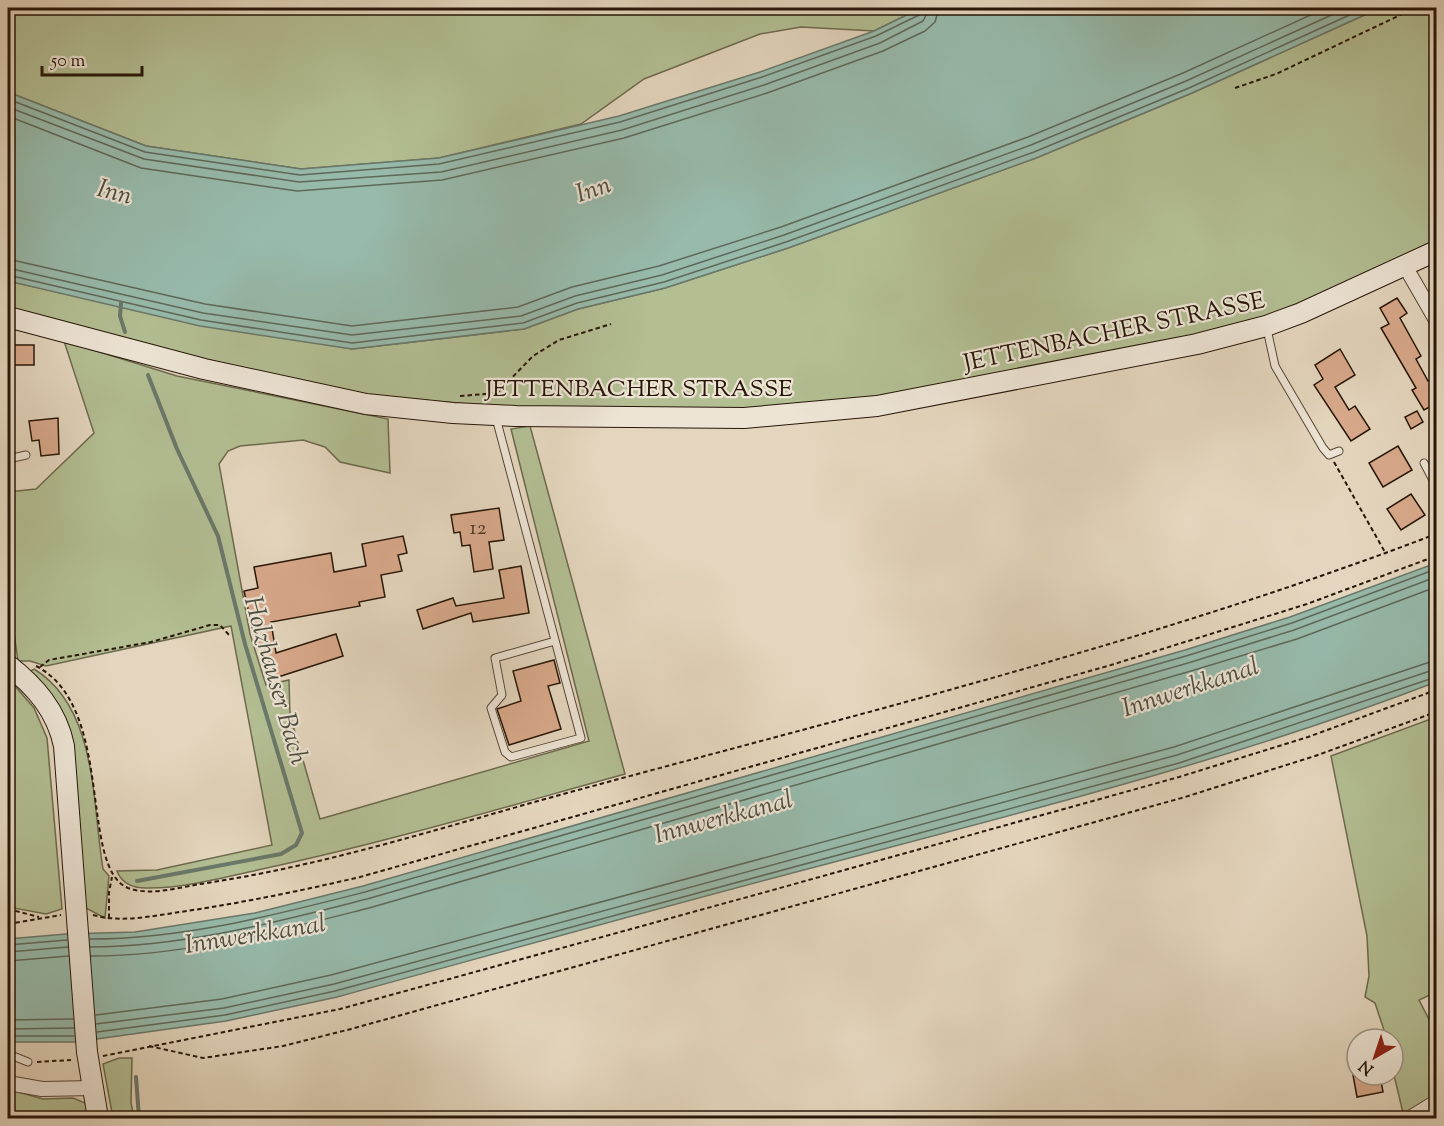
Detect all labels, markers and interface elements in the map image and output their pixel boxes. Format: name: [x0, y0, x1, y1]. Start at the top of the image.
scale bar: [42, 39, 142, 77]
text: 50 m: [50, 49, 86, 75]
water label: Inn: [571, 167, 616, 213]
water label: Inn: [93, 171, 136, 216]
street label: JETTENBACHER STRASSE: [959, 284, 1269, 382]
street label: JETTENBACHER STRASSE: [483, 373, 793, 407]
house number: 12: [470, 514, 487, 544]
water label: Holzhauser Bach: [233, 592, 316, 770]
water label: Innwerkkanal: [1117, 649, 1264, 728]
water label: Innwerkkanal: [650, 782, 797, 855]
water label: Innwerkkanal: [182, 906, 329, 965]
north arrow: [1345, 1027, 1405, 1087]
text: N: [1355, 1054, 1379, 1080]

